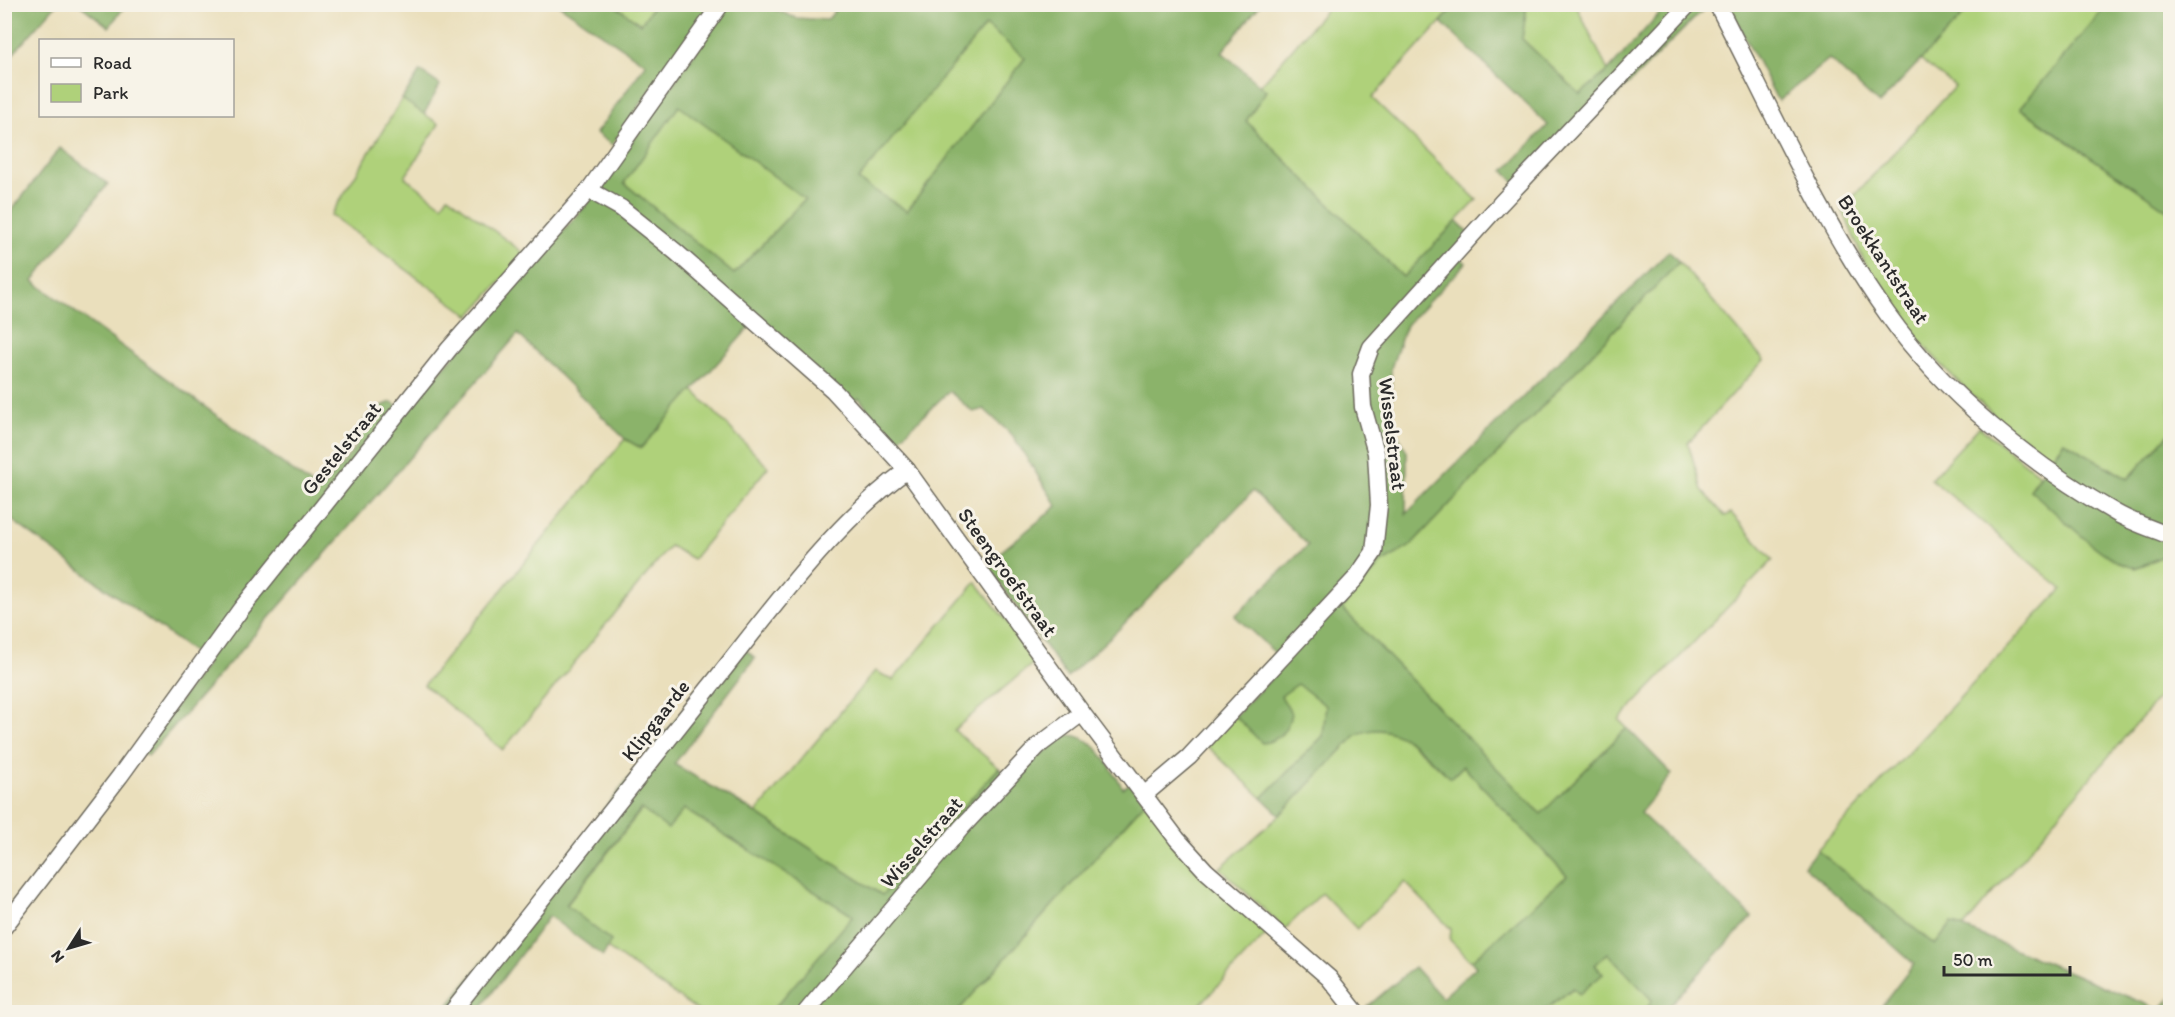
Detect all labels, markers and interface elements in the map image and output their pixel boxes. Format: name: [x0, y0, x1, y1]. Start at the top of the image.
legend: [39, 39, 234, 117]
text: Road: [93, 52, 132, 74]
text: Park: [93, 82, 128, 104]
street label: Broekkantstraat: [1833, 190, 1935, 328]
street label: Wisselstraat: [1374, 376, 1412, 492]
street label: Gestelstraat: [296, 396, 386, 500]
street label: Steengroefstraat: [953, 503, 1063, 641]
street label: Klipgaarde: [615, 674, 695, 766]
street label: Wisselstraat: [874, 791, 968, 893]
north arrow: [39, 918, 99, 978]
scale bar: [1944, 939, 2070, 977]
text: N: [47, 947, 68, 967]
text: 50 m: [1953, 949, 1993, 971]

